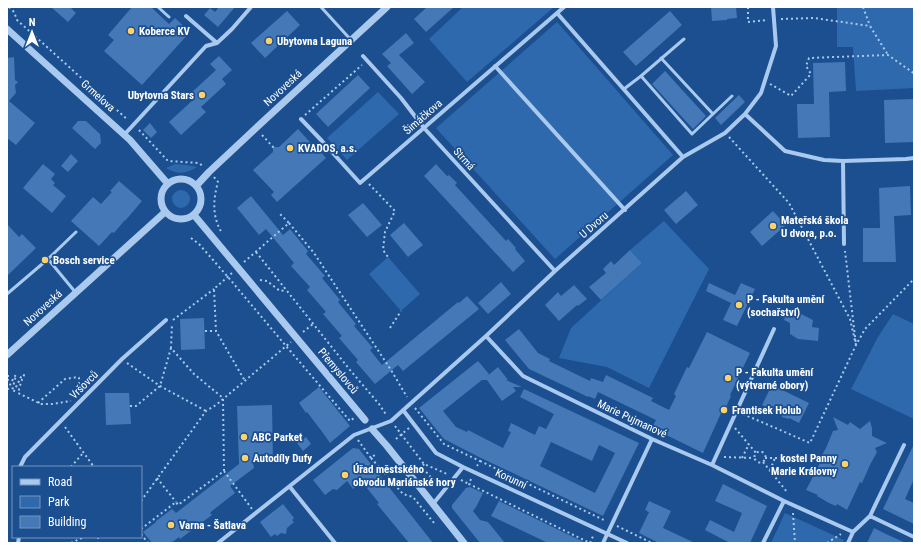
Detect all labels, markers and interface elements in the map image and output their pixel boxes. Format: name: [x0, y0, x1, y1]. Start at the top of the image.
north arrow: [12, 12, 52, 52]
text: N: [29, 16, 36, 29]
place label: Koberce KV: [139, 25, 191, 38]
marker: Koberce KV: [126, 26, 136, 36]
place label: Ubytovna Laguna: [277, 35, 352, 48]
marker: Ubytovna Laguna: [264, 36, 274, 46]
street label: Novoveská: [261, 67, 305, 109]
street label: Grmelova: [78, 77, 118, 115]
place label: Ubytovna Stars: [128, 89, 194, 102]
marker: Ubytovna Stars: [197, 90, 207, 100]
street label: Šimáčkova: [401, 97, 445, 137]
place label: KVADOS, a.s.: [298, 142, 357, 155]
marker: KVADOS, a.s.: [285, 143, 295, 153]
street label: Strmá: [451, 145, 477, 173]
street label: U Dvoru: [577, 209, 611, 241]
place label: Mateřská škola U dvora, p.o.: [781, 214, 848, 240]
marker: Mateřská škola U dvora, p.o.: [768, 221, 778, 231]
place label: Bosch service: [53, 254, 115, 267]
marker: Bosch service: [40, 255, 50, 265]
street label: Novoveská: [21, 287, 65, 329]
place label: P - Fakulta umění (sochařství): [747, 293, 825, 319]
marker: P - Fakulta umění (sochařství): [734, 300, 744, 310]
street label: Přemyslovců: [315, 346, 361, 396]
place label: P - Fakulta umění (výtvarné obory): [736, 366, 814, 392]
street label: Vršovců: [67, 368, 101, 402]
marker: P - Fakulta umění (výtvarné obory): [723, 373, 733, 383]
street label: Marie Pujmanové: [595, 397, 669, 441]
place label: Frantisek Holub: [732, 404, 802, 417]
marker: Frantisek Holub: [719, 405, 729, 415]
place label: ABC Parket: [252, 431, 303, 444]
marker: ABC Parket: [239, 432, 249, 442]
place label: Autodíly Dufy: [253, 452, 312, 465]
place label: kostel Panny Marie Královny: [771, 452, 837, 478]
marker: Autodíly Dufy: [240, 453, 250, 463]
marker: kostel Panny Marie Královny: [840, 459, 850, 469]
place label: Úřad městského obvodu Mariánské hory: [353, 463, 456, 489]
legend: [12, 466, 142, 538]
street label: Korunní: [493, 466, 529, 492]
marker: Úřad městského obvodu Mariánské hory: [340, 470, 350, 480]
text: Road: [48, 475, 72, 489]
text: Park: [48, 495, 70, 509]
text: Building: [48, 515, 86, 529]
place label: Varna - Šatlava: [179, 519, 246, 532]
marker: Varna - Šatlava: [166, 520, 176, 530]

